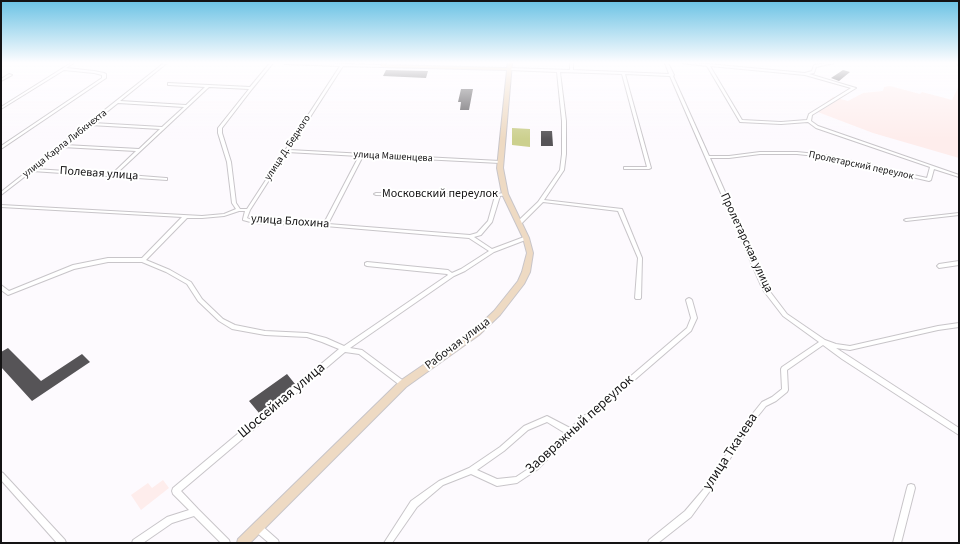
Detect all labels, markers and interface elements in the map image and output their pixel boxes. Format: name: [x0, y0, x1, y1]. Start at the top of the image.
street label: улица Карла Либкнехта: [21, 107, 109, 181]
street label: улица Д. Бедного: [262, 113, 314, 183]
street label: улица Машенцева: [353, 149, 433, 165]
street label: Пролетарский переулок: [808, 149, 914, 183]
street label: Полевая улица: [59, 164, 139, 184]
street label: Московский переулок: [382, 187, 498, 201]
street label: Пролетарская улица: [717, 191, 775, 295]
street label: улица Блохина: [250, 212, 330, 232]
street label: Рабочая улица: [423, 315, 493, 373]
street label: Шоссейная улица: [235, 360, 329, 442]
street label: Заовражный переулок: [523, 372, 637, 478]
street label: улица Ткачева: [700, 410, 762, 494]

